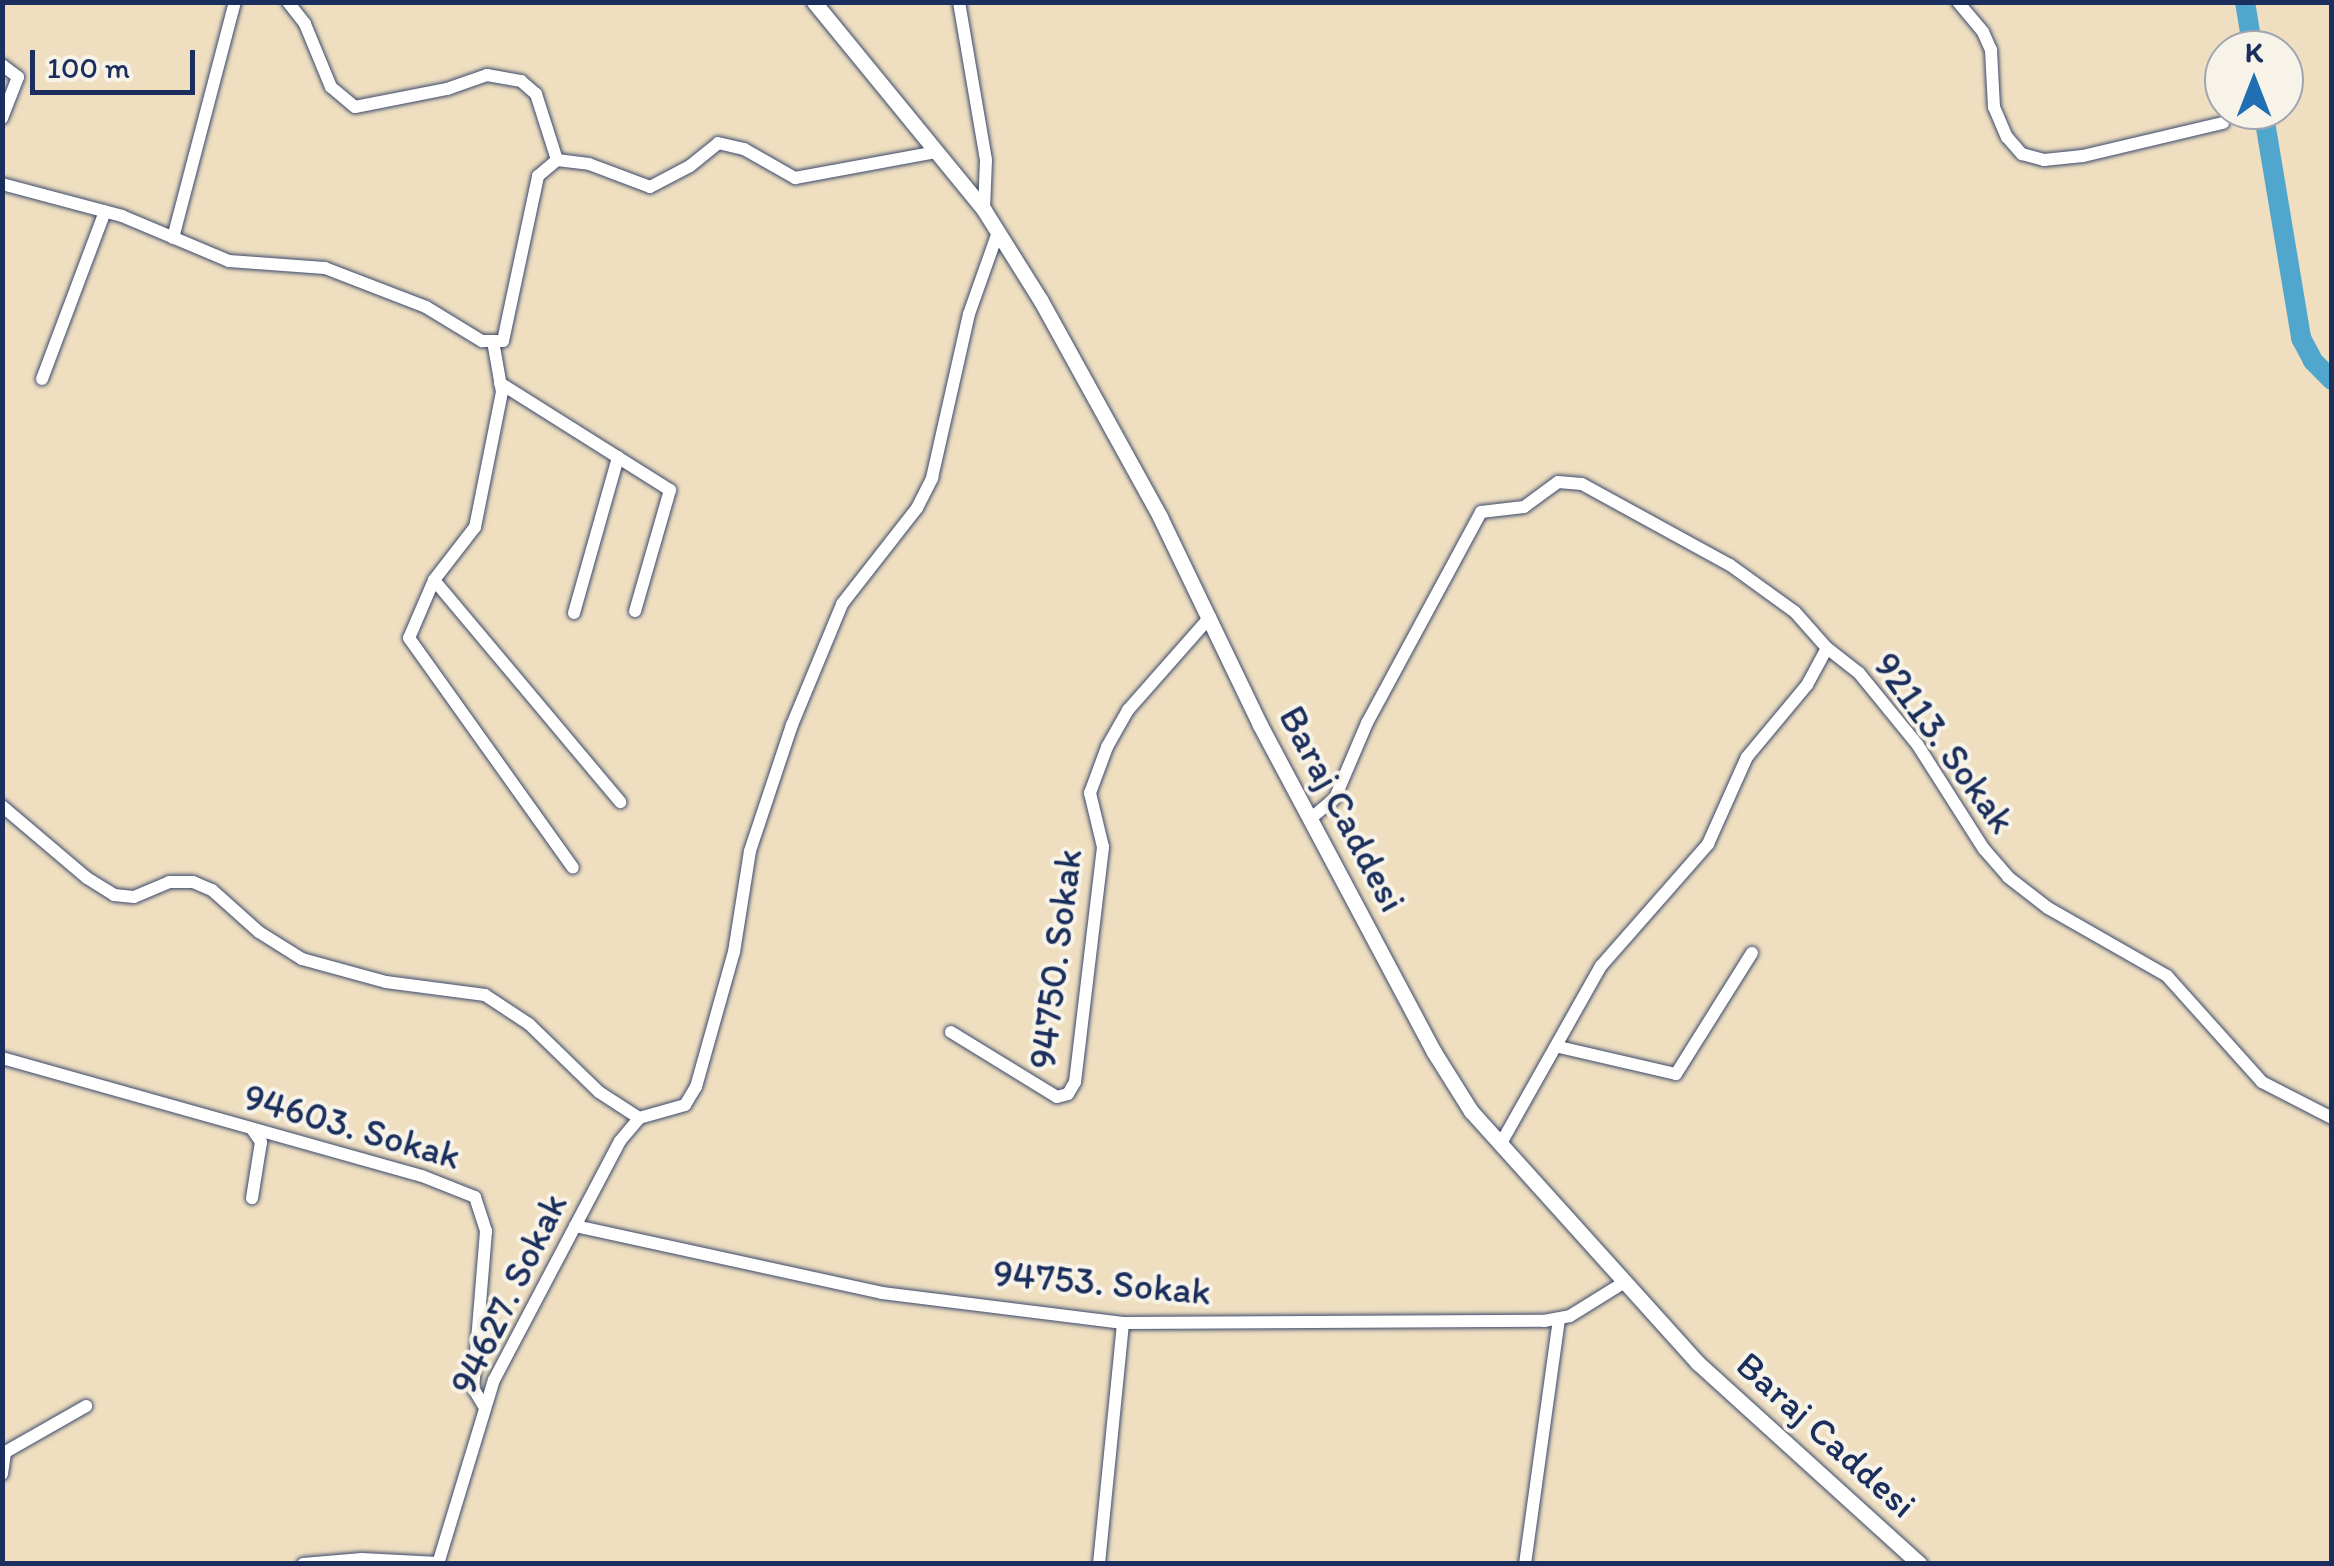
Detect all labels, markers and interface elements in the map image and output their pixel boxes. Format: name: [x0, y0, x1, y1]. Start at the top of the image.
scale bar: [35, 30, 200, 92]
north arrow: [2204, 30, 2304, 130]
text: K: [2245, 35, 2263, 69]
text: 100 m: [47, 49, 130, 86]
street label: 92113. Sokak: [1863, 644, 2025, 842]
street label: Baraj Caddesi: [1269, 698, 1415, 920]
street label: 94750. Sokak: [1020, 846, 1092, 1072]
street label: 94603. Sokak: [238, 1074, 466, 1180]
street label: 94627. Sokak: [441, 1186, 577, 1402]
street label: 94753. Sokak: [991, 1251, 1213, 1315]
street label: Baraj Caddesi: [1727, 1342, 1925, 1528]

